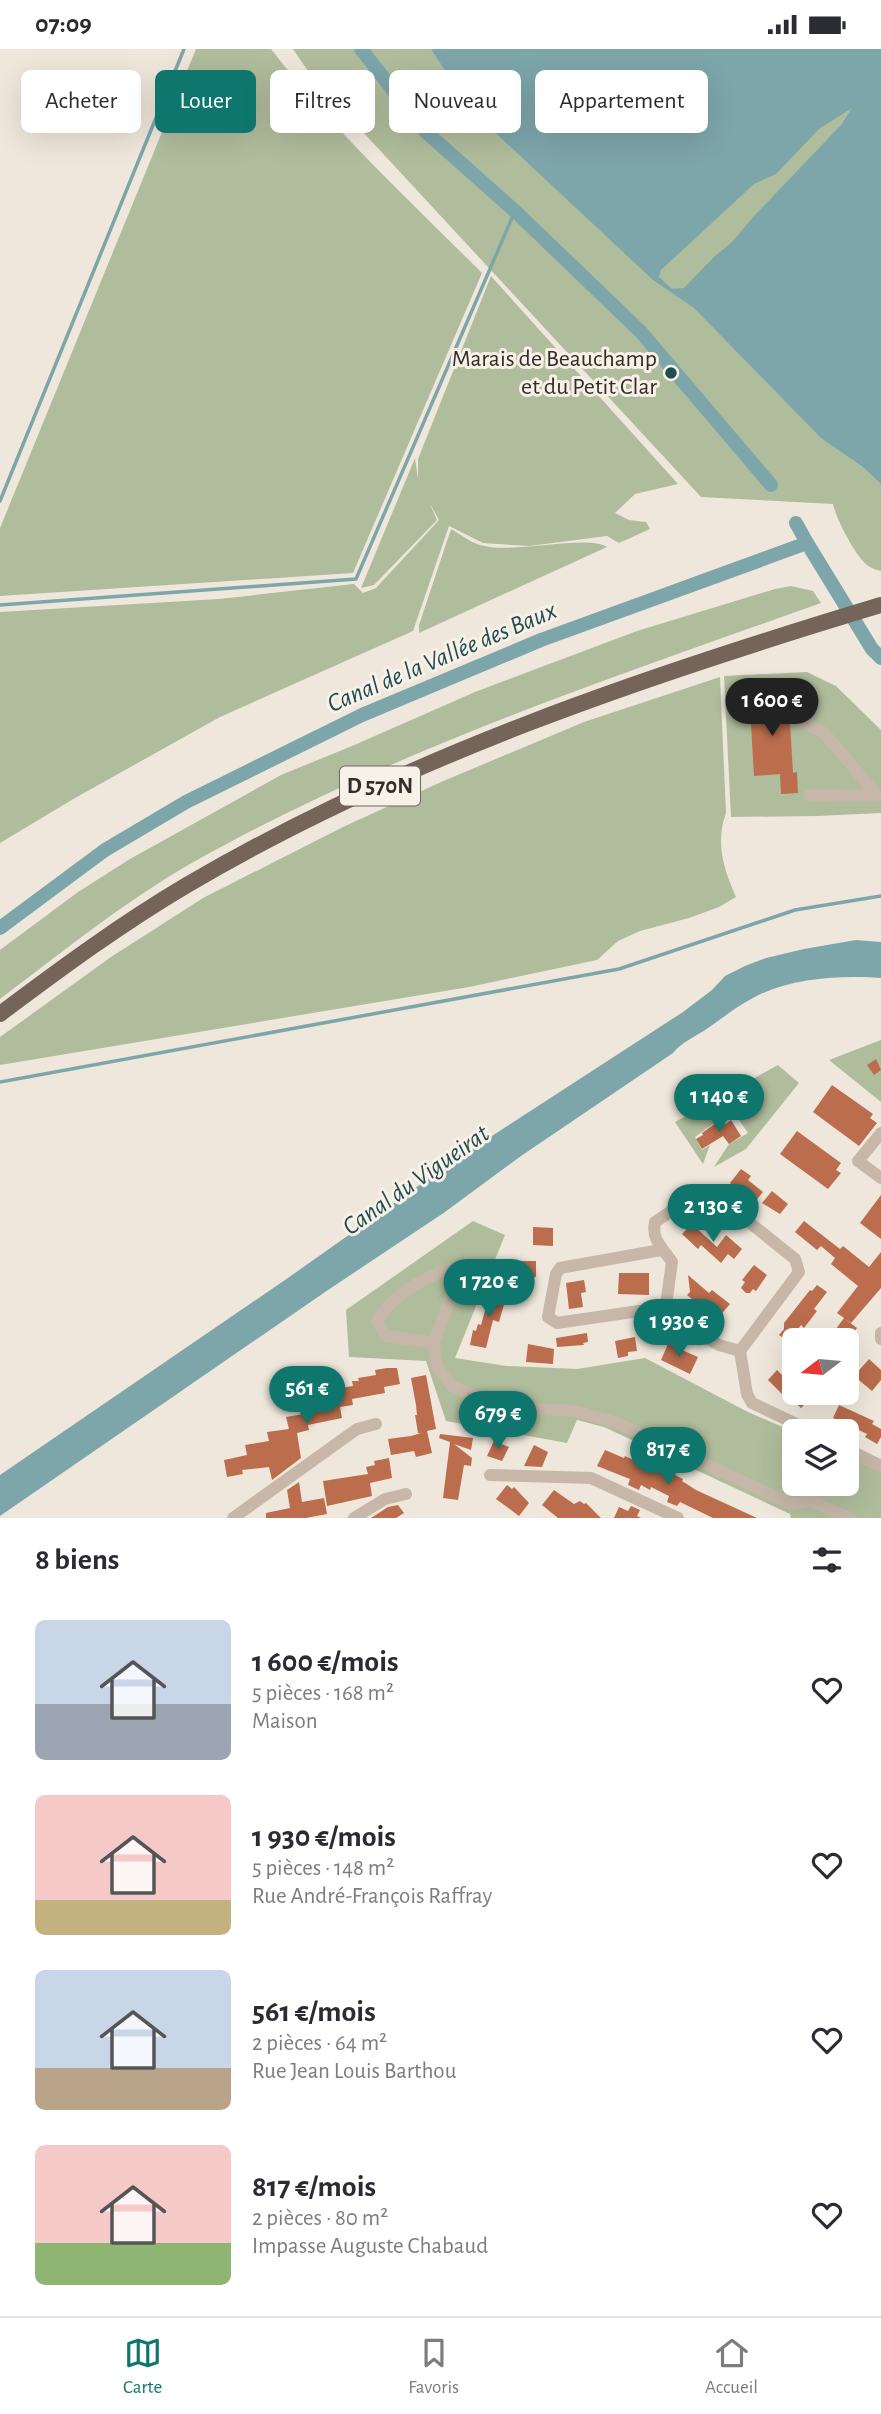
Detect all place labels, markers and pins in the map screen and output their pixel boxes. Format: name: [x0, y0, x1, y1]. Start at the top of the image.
place label: Marais de Beauchamp et du Petit Clar: [452, 347, 657, 399]
marker: Marais de Beauchamp et du Petit Clar: [663, 365, 679, 381]
pin: 1 600 €: [707, 679, 837, 738]
pin: 1 140 €: [654, 1075, 784, 1134]
pin: 2 130 €: [648, 1185, 778, 1244]
pin: 1 720 €: [424, 1259, 554, 1319]
pin: 1 930 €: [614, 1299, 744, 1359]
pin: 561 €: [258, 1367, 356, 1426]
pin: 679 €: [449, 1391, 547, 1451]
pin: 817 €: [619, 1427, 717, 1487]

